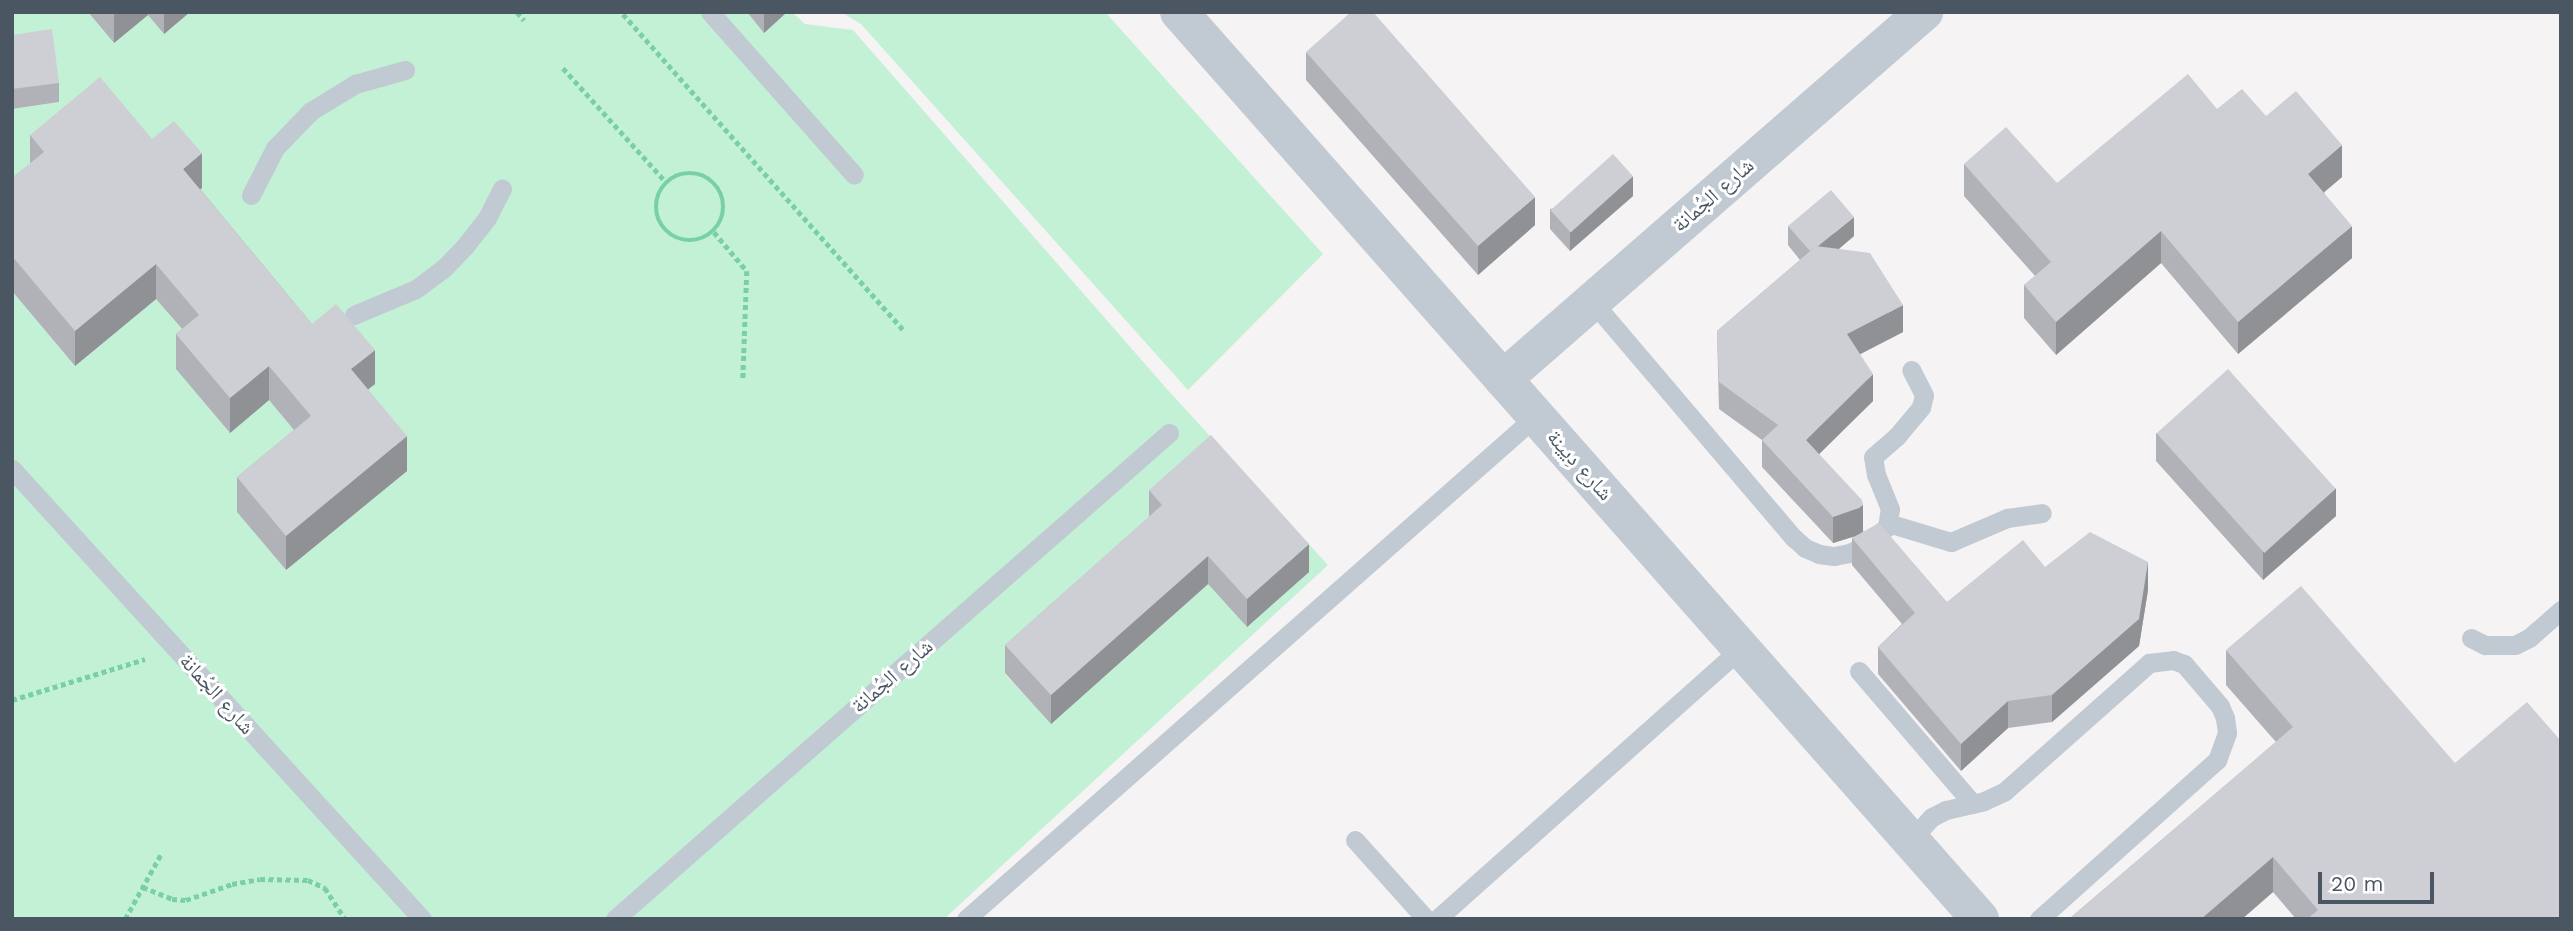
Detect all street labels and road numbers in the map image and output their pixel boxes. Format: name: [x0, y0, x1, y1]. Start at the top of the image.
street label: شارع الجُمانة: [1667, 153, 1759, 237]
street label: شارع دِيينة: [1542, 425, 1618, 505]
street label: شارع الجُمانة: [846, 634, 938, 718]
street label: شارع الجُمانة: [174, 648, 260, 740]

